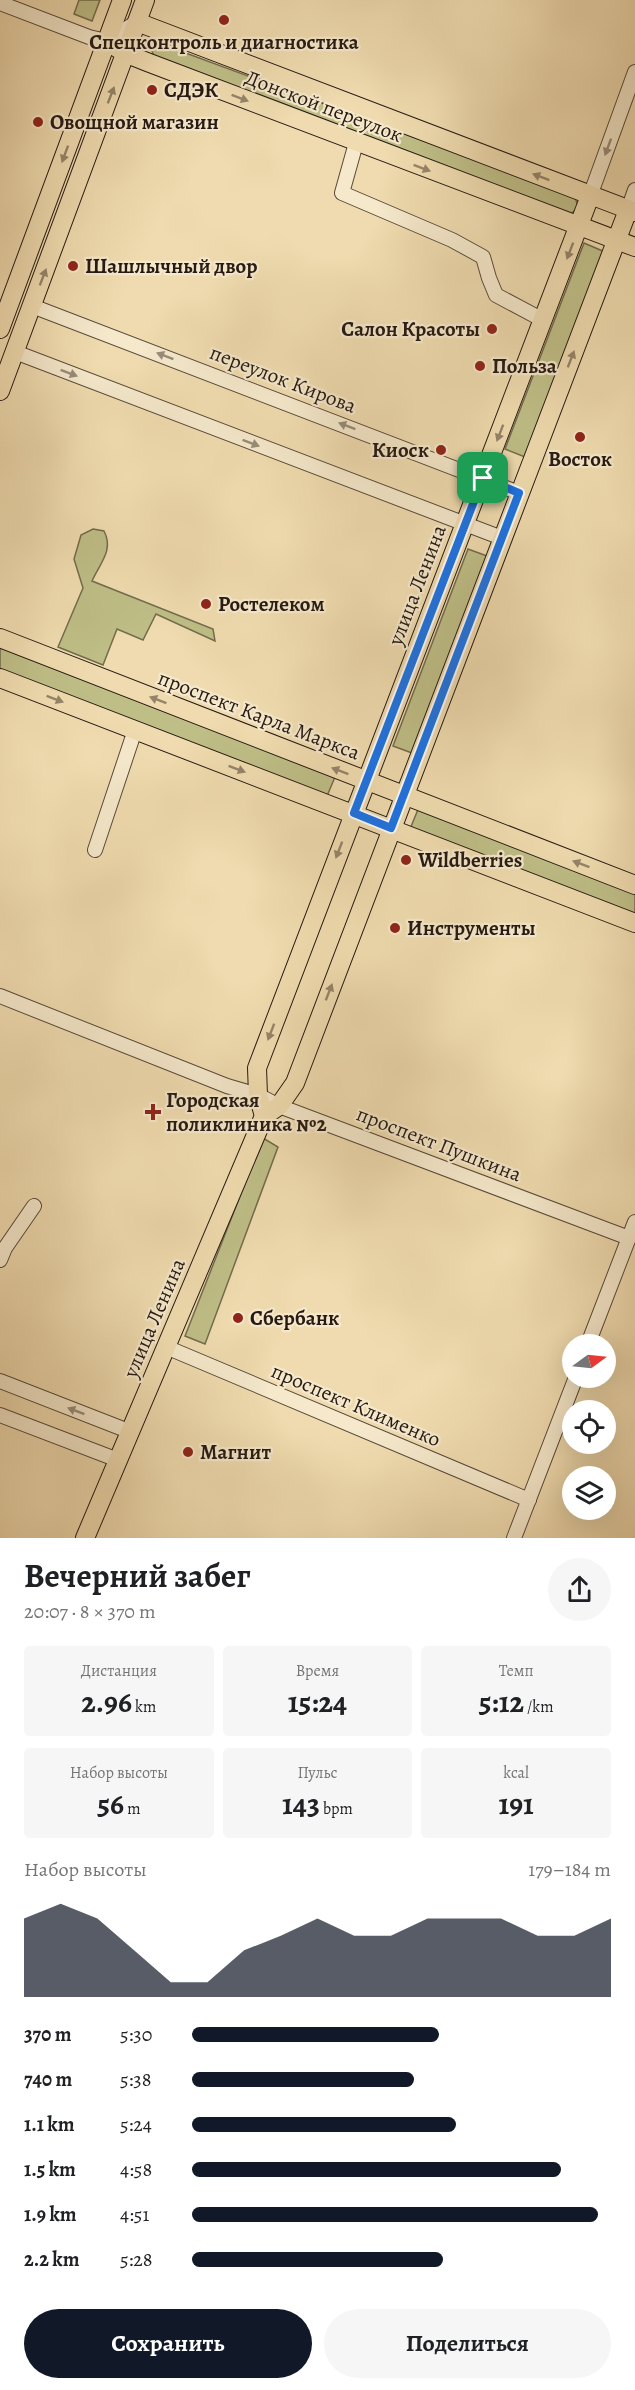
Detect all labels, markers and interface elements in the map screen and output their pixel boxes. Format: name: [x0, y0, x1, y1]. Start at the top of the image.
marker: Спецконтроль и диагностика: [217, 13, 231, 27]
place label: Спецконтроль и диагностика: [89, 28, 359, 56]
street label: Донской переулок: [241, 63, 407, 149]
place label: СДЭК: [164, 76, 218, 104]
marker: СДЭК: [145, 83, 159, 97]
one-way arrow: [107, 86, 116, 104]
one-way arrow: [231, 93, 249, 103]
place label: Овощной магазин: [50, 108, 219, 136]
marker: Овощной магазин: [31, 115, 45, 129]
one-way arrow: [603, 138, 613, 156]
one-way arrow: [59, 146, 69, 164]
one-way arrow: [413, 163, 431, 173]
one-way arrow: [532, 172, 550, 181]
one-way arrow: [564, 242, 574, 260]
place label: Шашлычный двор: [85, 252, 257, 280]
marker: Шашлычный двор: [66, 259, 80, 273]
one-way arrow: [38, 268, 48, 286]
place label: Салон Красоты: [341, 315, 480, 343]
marker: Салон Красоты: [485, 322, 499, 336]
street label: переулок Кирова: [206, 338, 361, 420]
one-way arrow: [566, 350, 576, 368]
one-way arrow: [156, 351, 174, 361]
place label: Польза: [492, 352, 557, 380]
marker: Польза: [473, 359, 487, 373]
one-way arrow: [61, 368, 79, 378]
one-way arrow: [338, 421, 356, 430]
one-way arrow: [495, 424, 504, 442]
marker: Восток: [573, 430, 587, 444]
place label: Киоск: [372, 436, 429, 464]
one-way arrow: [243, 438, 261, 448]
marker: Киоск: [434, 443, 448, 457]
place label: Восток: [548, 445, 612, 473]
pin: [457, 452, 508, 503]
icon: arrive: [466, 461, 499, 494]
street label: улица Ленина: [381, 520, 453, 650]
place label: Ростелеком: [218, 590, 325, 618]
marker: Ростелеком: [199, 597, 213, 611]
street label: проспект Карла Маркса: [154, 664, 364, 767]
one-way arrow: [46, 694, 64, 704]
one-way arrow: [149, 695, 167, 705]
one-way arrow: [228, 764, 246, 774]
one-way arrow: [331, 766, 349, 775]
one-way arrow: [334, 841, 344, 859]
place label: Wildberries: [417, 846, 522, 874]
marker: Wildberries: [399, 853, 413, 867]
one-way arrow: [571, 859, 589, 869]
place label: Инструменты: [407, 914, 535, 942]
marker: Инструменты: [388, 921, 402, 935]
one-way arrow: [324, 983, 334, 1001]
one-way arrow: [265, 1024, 275, 1042]
place label: Городская поликлиника №2: [166, 1086, 327, 1138]
street label: проспект Пушкина: [352, 1100, 526, 1188]
marker: Городская поликлиника №2: [144, 1103, 162, 1121]
street label: улица Ленина: [116, 1254, 192, 1383]
place label: Сбербанк: [250, 1304, 339, 1332]
marker: Сбербанк: [231, 1311, 245, 1325]
north arrow: [562, 1334, 616, 1388]
map controls: [562, 1334, 616, 1520]
street label: проспект Клименко: [267, 1357, 445, 1453]
button: locate: [562, 1400, 616, 1454]
one-way arrow: [67, 1405, 85, 1415]
place label: Магнит: [200, 1438, 271, 1466]
marker: Магнит: [181, 1445, 195, 1459]
button: layers: [562, 1466, 616, 1520]
text: Вечерний забег: [24, 1553, 251, 1598]
button: share: [548, 1558, 611, 1621]
text: 20:07 · 8 × 370 m: [24, 1598, 156, 1625]
text: Дистанция: [81, 1660, 157, 1682]
text: Время: [296, 1660, 339, 1682]
text: Темп: [499, 1660, 534, 1682]
text: 2.96: [81, 1682, 132, 1722]
text: 15:24: [288, 1682, 347, 1722]
text: 5:12: [479, 1682, 524, 1722]
text: km: [132, 1696, 156, 1718]
text: /km: [524, 1696, 554, 1718]
text: Набор высоты: [70, 1762, 168, 1784]
text: Пульс: [297, 1762, 338, 1784]
text: kcal: [503, 1762, 529, 1784]
text: 56: [97, 1784, 124, 1824]
text: 143: [282, 1784, 320, 1824]
text: 191: [498, 1784, 534, 1824]
text: m: [124, 1798, 140, 1820]
text: bpm: [320, 1798, 353, 1820]
text: Набор высоты: [24, 1856, 147, 1883]
text: 179–184 m: [528, 1856, 611, 1883]
text: 370 m: [24, 2021, 71, 2048]
text: 5:30: [120, 2021, 152, 2048]
text: 740 m: [24, 2066, 72, 2093]
text: 5:38: [120, 2066, 151, 2093]
text: 1.1 km: [24, 2111, 74, 2138]
text: 5:24: [120, 2111, 152, 2138]
text: 1.5 km: [24, 2156, 76, 2183]
text: 4:58: [120, 2156, 152, 2183]
text: 1.9 km: [24, 2201, 77, 2228]
text: 4:51: [120, 2201, 149, 2228]
text: 2.2 km: [24, 2246, 79, 2273]
text: 5:28: [120, 2246, 153, 2273]
button: Сохранить: [24, 2309, 312, 2378]
button: Поделиться: [324, 2309, 611, 2378]

